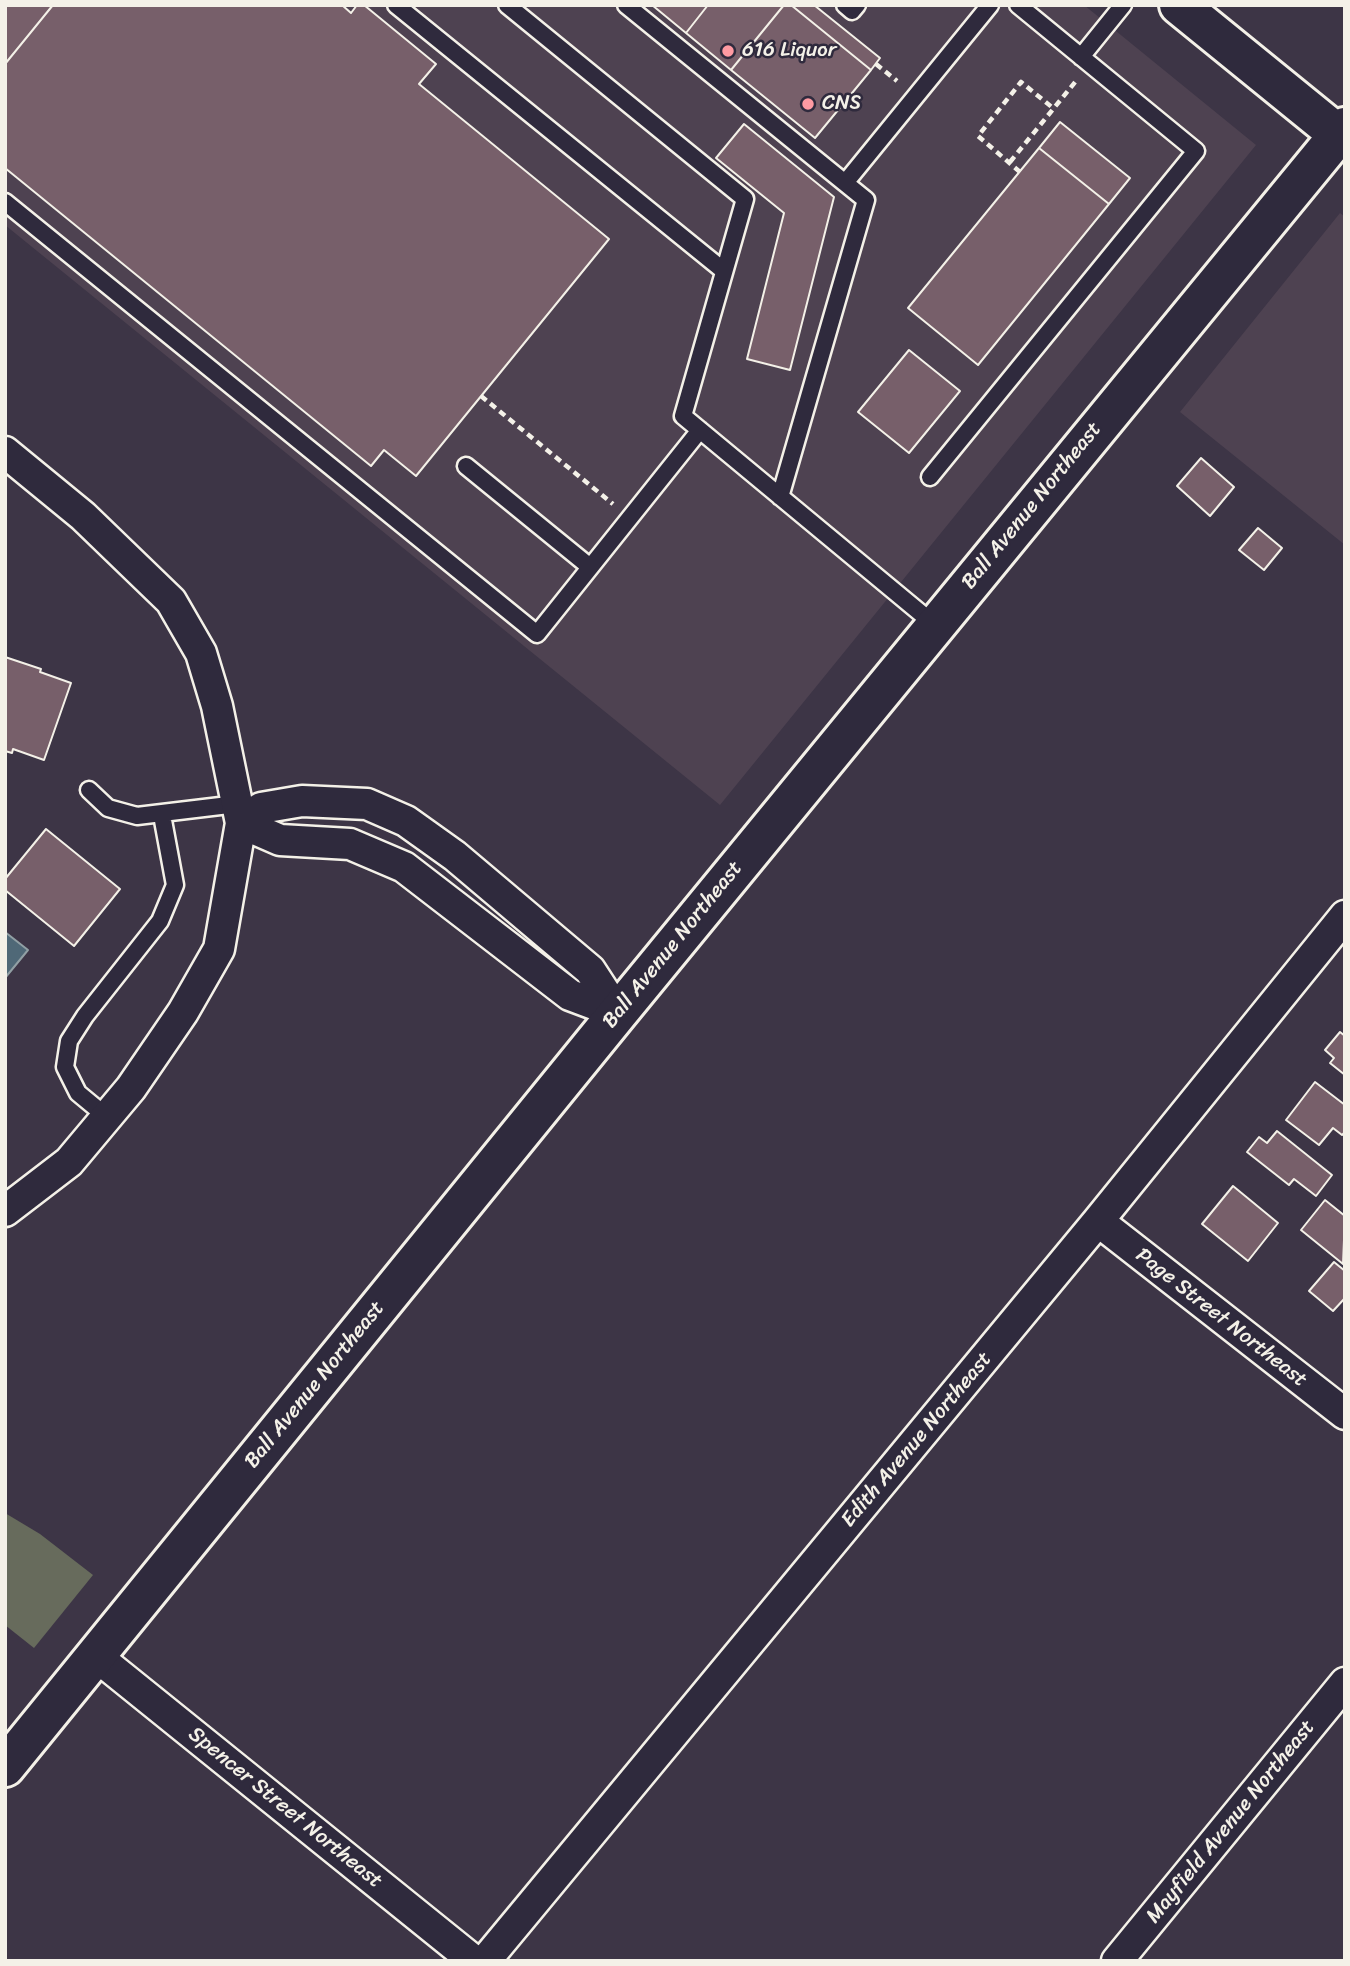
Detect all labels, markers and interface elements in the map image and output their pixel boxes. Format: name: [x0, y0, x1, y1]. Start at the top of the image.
place label: 616 Liquor: [742, 38, 836, 64]
marker: 616 Liquor: [720, 43, 736, 59]
place label: CNS: [822, 91, 861, 117]
marker: CNS: [800, 96, 816, 112]
street label: Ball Avenue Northeast: [957, 417, 1107, 595]
street label: Ball Avenue Northeast: [598, 856, 748, 1034]
street label: Page Street Northeast: [1130, 1243, 1312, 1393]
street label: Ball Avenue Northeast: [240, 1296, 390, 1474]
street label: Edith Avenue Northeast: [836, 1347, 998, 1533]
street label: Mayfield Avenue Northeast: [1141, 1715, 1321, 1929]
street label: Spencer Street Northeast: [183, 1722, 387, 1894]

